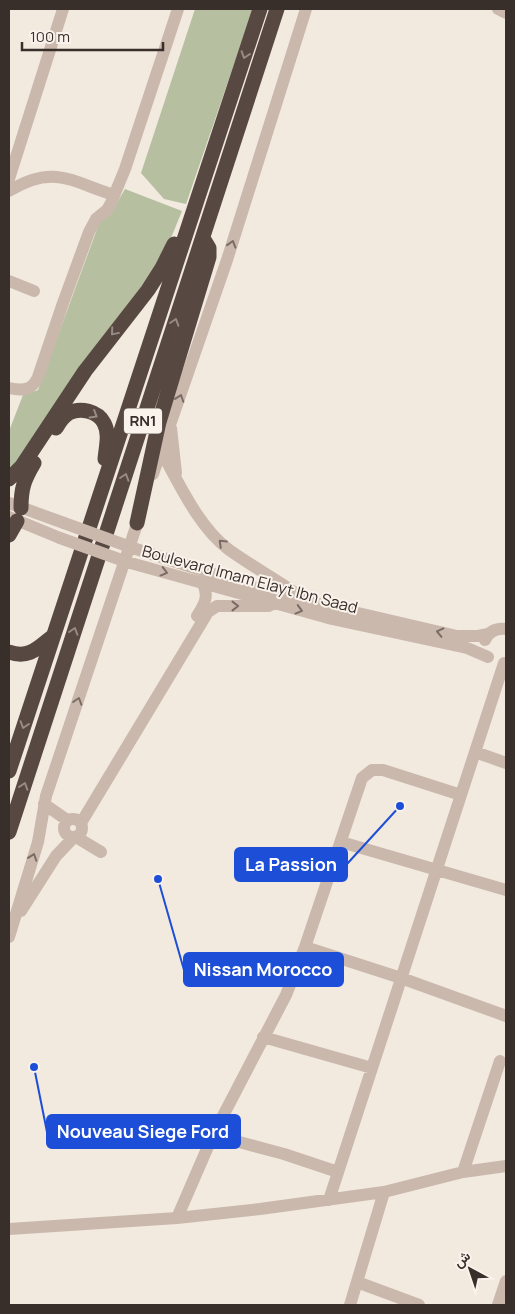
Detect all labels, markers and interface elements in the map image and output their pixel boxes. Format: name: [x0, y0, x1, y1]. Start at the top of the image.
scale bar: [22, 20, 164, 52]
text: 100 m: [30, 26, 70, 47]
one-way arrow: [240, 51, 250, 59]
one-way arrow: [227, 240, 237, 248]
one-way arrow: [169, 319, 179, 327]
one-way arrow: [111, 327, 120, 336]
one-way arrow: [174, 394, 184, 402]
road number: RN1: [124, 408, 162, 434]
one-way arrow: [88, 409, 97, 419]
one-way arrow: [119, 473, 129, 482]
street label: Boulevard Imam Elayt Ibn Saad: [140, 540, 360, 618]
one-way arrow: [219, 540, 228, 549]
one-way arrow: [160, 566, 169, 577]
one-way arrow: [232, 601, 240, 611]
one-way arrow: [294, 604, 303, 615]
one-way arrow: [436, 627, 445, 638]
one-way arrow: [69, 628, 79, 636]
one-way arrow: [72, 697, 82, 706]
one-way arrow: [20, 720, 30, 728]
one-way arrow: [18, 782, 28, 791]
callout: La Passion: [235, 848, 347, 881]
text: La Passion: [245, 852, 337, 876]
one-way arrow: [27, 853, 37, 861]
callout: Nissan Morocco: [184, 953, 343, 986]
text: Nissan Morocco: [194, 957, 332, 981]
callout: Nouveau Siege Ford: [47, 1115, 240, 1148]
text: Nouveau Siege Ford: [57, 1119, 229, 1143]
north arrow: [445, 1244, 495, 1294]
text: ش: [449, 1246, 474, 1271]

